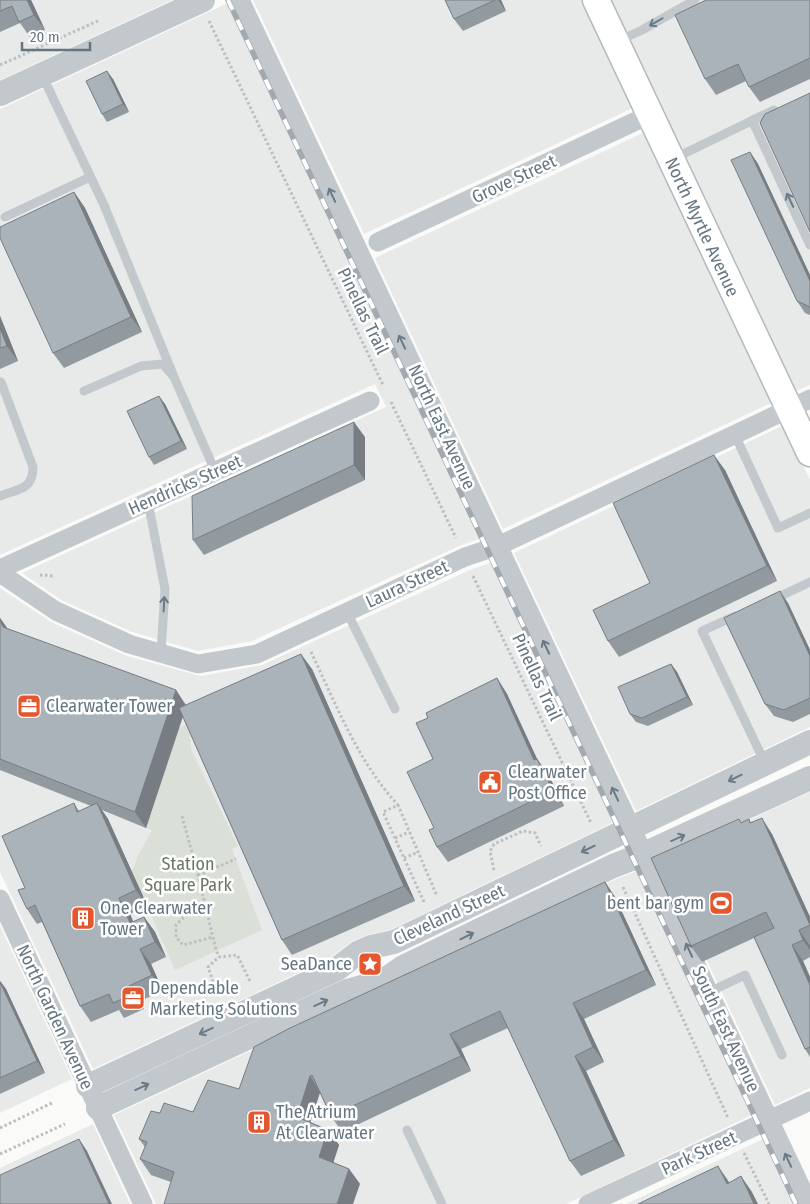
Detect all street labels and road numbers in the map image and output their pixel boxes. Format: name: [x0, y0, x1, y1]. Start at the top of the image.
street label: Grove Street: [468, 150, 560, 208]
street label: North Myrtle Avenue: [660, 154, 744, 300]
street label: Pinellas Trail: [333, 264, 394, 358]
street label: North East Avenue: [403, 361, 481, 493]
street label: Hendricks Street: [125, 450, 245, 520]
street label: Laura Street: [362, 555, 452, 613]
street label: Pinellas Trail: [507, 630, 567, 724]
street label: Cleveland Street: [390, 880, 508, 950]
street label: North Garden Avenue: [12, 941, 98, 1093]
street label: South East Avenue: [687, 963, 765, 1095]
street label: Park Street: [658, 1126, 740, 1180]

